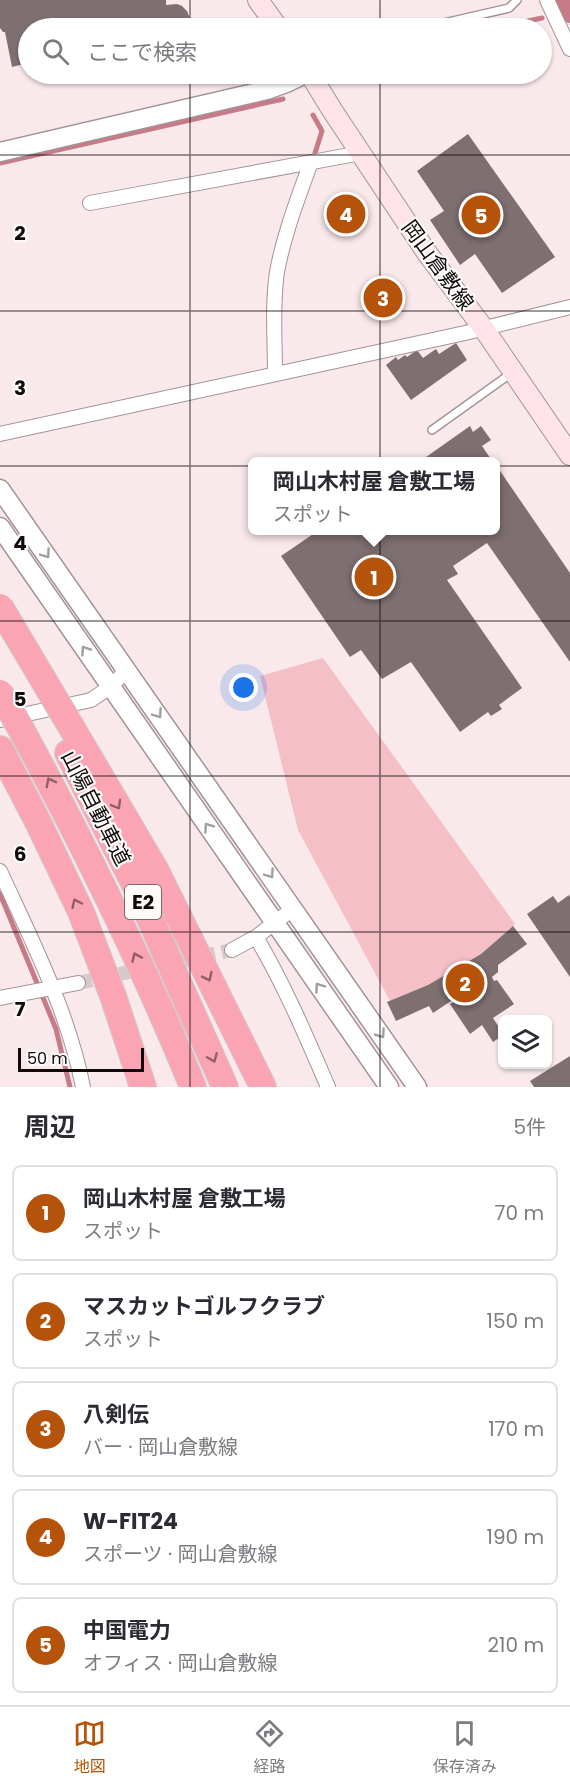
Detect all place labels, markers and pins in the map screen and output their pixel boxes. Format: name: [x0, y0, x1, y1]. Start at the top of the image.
pin: 4: [326, 192, 366, 236]
pin: 5: [462, 192, 500, 238]
pin: 3: [364, 276, 403, 320]
pin: 1: [354, 554, 394, 600]
pin: 2: [446, 960, 484, 1006]

